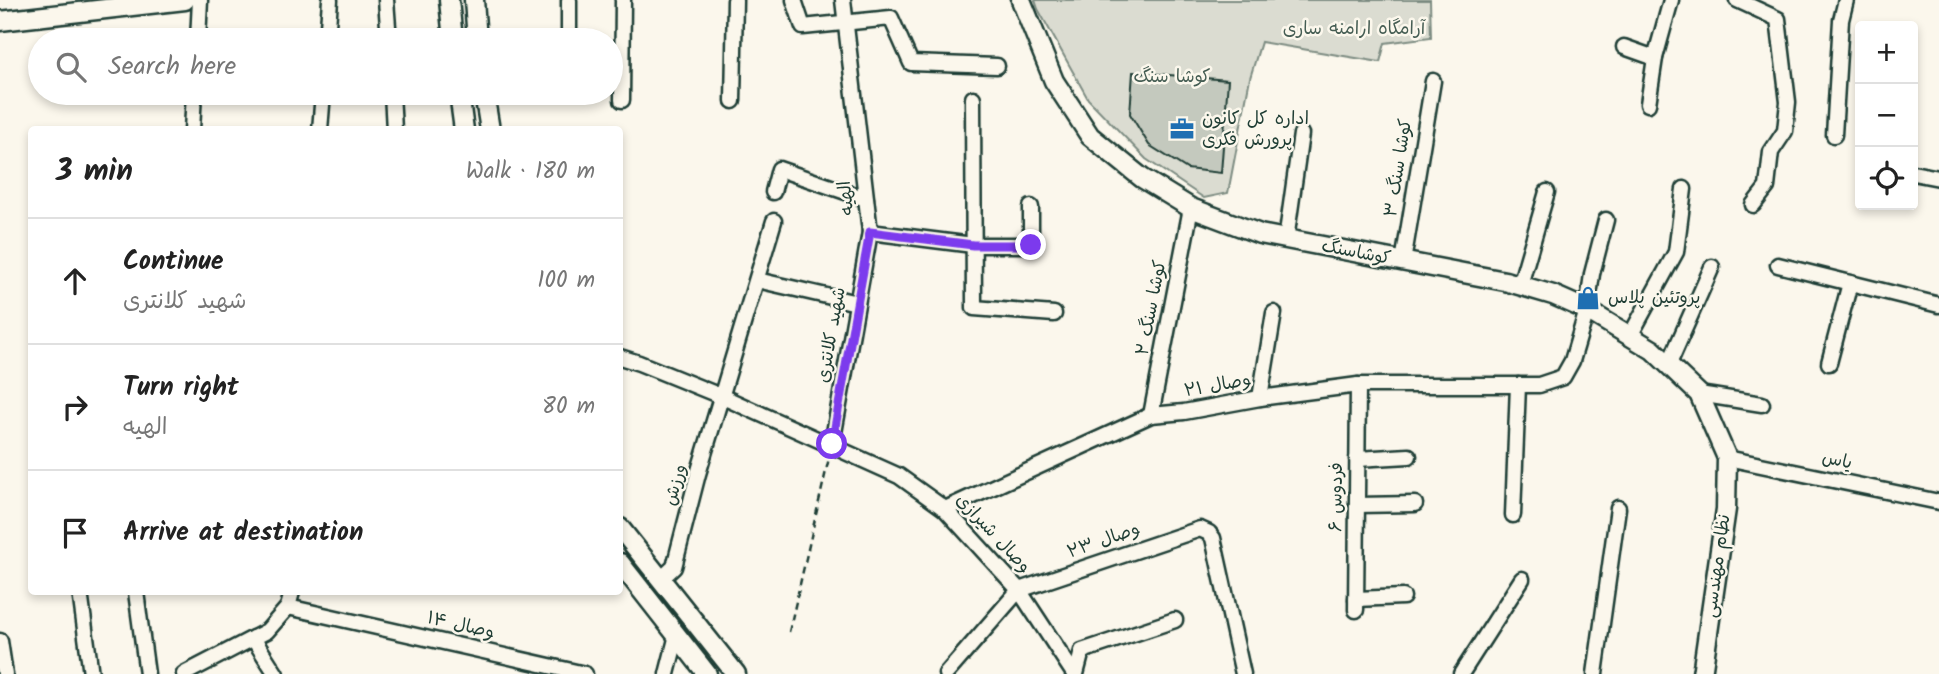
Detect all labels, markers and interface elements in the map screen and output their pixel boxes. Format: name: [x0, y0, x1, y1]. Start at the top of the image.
park label: آرامگاه ارامنه ساری: [1283, 15, 1427, 44]
map controls: [1855, 21, 1918, 210]
button: +: [1855, 21, 1918, 84]
search box: [28, 28, 623, 105]
text: Search here: [108, 46, 236, 88]
icon: search: [52, 48, 90, 86]
park label: کوشا سنگ: [1133, 63, 1211, 92]
button: −: [1855, 84, 1918, 147]
place label: اداره کل کانون پرورش فکری: [1202, 105, 1309, 155]
office icon: اداره کل کانون پرورش فکری: [1168, 115, 1196, 143]
street label: کوشا سنگ ۳: [1377, 117, 1421, 219]
button: locate: [1855, 147, 1918, 210]
text: 3 min: [56, 148, 133, 196]
text: Walk · 180 m: [466, 154, 595, 190]
street label: الهیه: [831, 179, 863, 217]
route end: [1015, 229, 1046, 260]
street label: کوشاسنگ: [1319, 232, 1393, 274]
text: Continue: [123, 241, 224, 283]
street label: کوشا سنگ ۲: [1129, 258, 1175, 358]
icon: ahead: [56, 262, 94, 300]
text: 100 m: [537, 263, 595, 299]
text: شهید کلانتری: [123, 284, 247, 320]
shop icon: پروتئین پلاس: [1574, 284, 1602, 312]
place label: پروتئین پلاس: [1608, 284, 1701, 313]
street label: شهید کلانتری: [809, 285, 855, 385]
street label: وصال ۲۱: [1182, 366, 1254, 406]
text: Turn right: [123, 367, 239, 409]
icon: right: [56, 388, 94, 426]
text: 80 m: [542, 389, 595, 425]
text: الهیه: [123, 410, 167, 446]
route start: [816, 428, 847, 459]
street label: یاس: [1819, 444, 1855, 478]
street label: ورزش: [656, 461, 696, 509]
street label: فردوس ۶: [1322, 462, 1352, 532]
street label: وصال شیرازی: [948, 487, 1038, 581]
text: Arrive at destination: [123, 512, 363, 554]
street label: نظام مهندسی: [1696, 512, 1740, 620]
icon: arrive: [56, 514, 94, 552]
street label: وصال ۲۳: [1063, 515, 1145, 567]
street label: وصال ۱۴: [424, 604, 498, 648]

